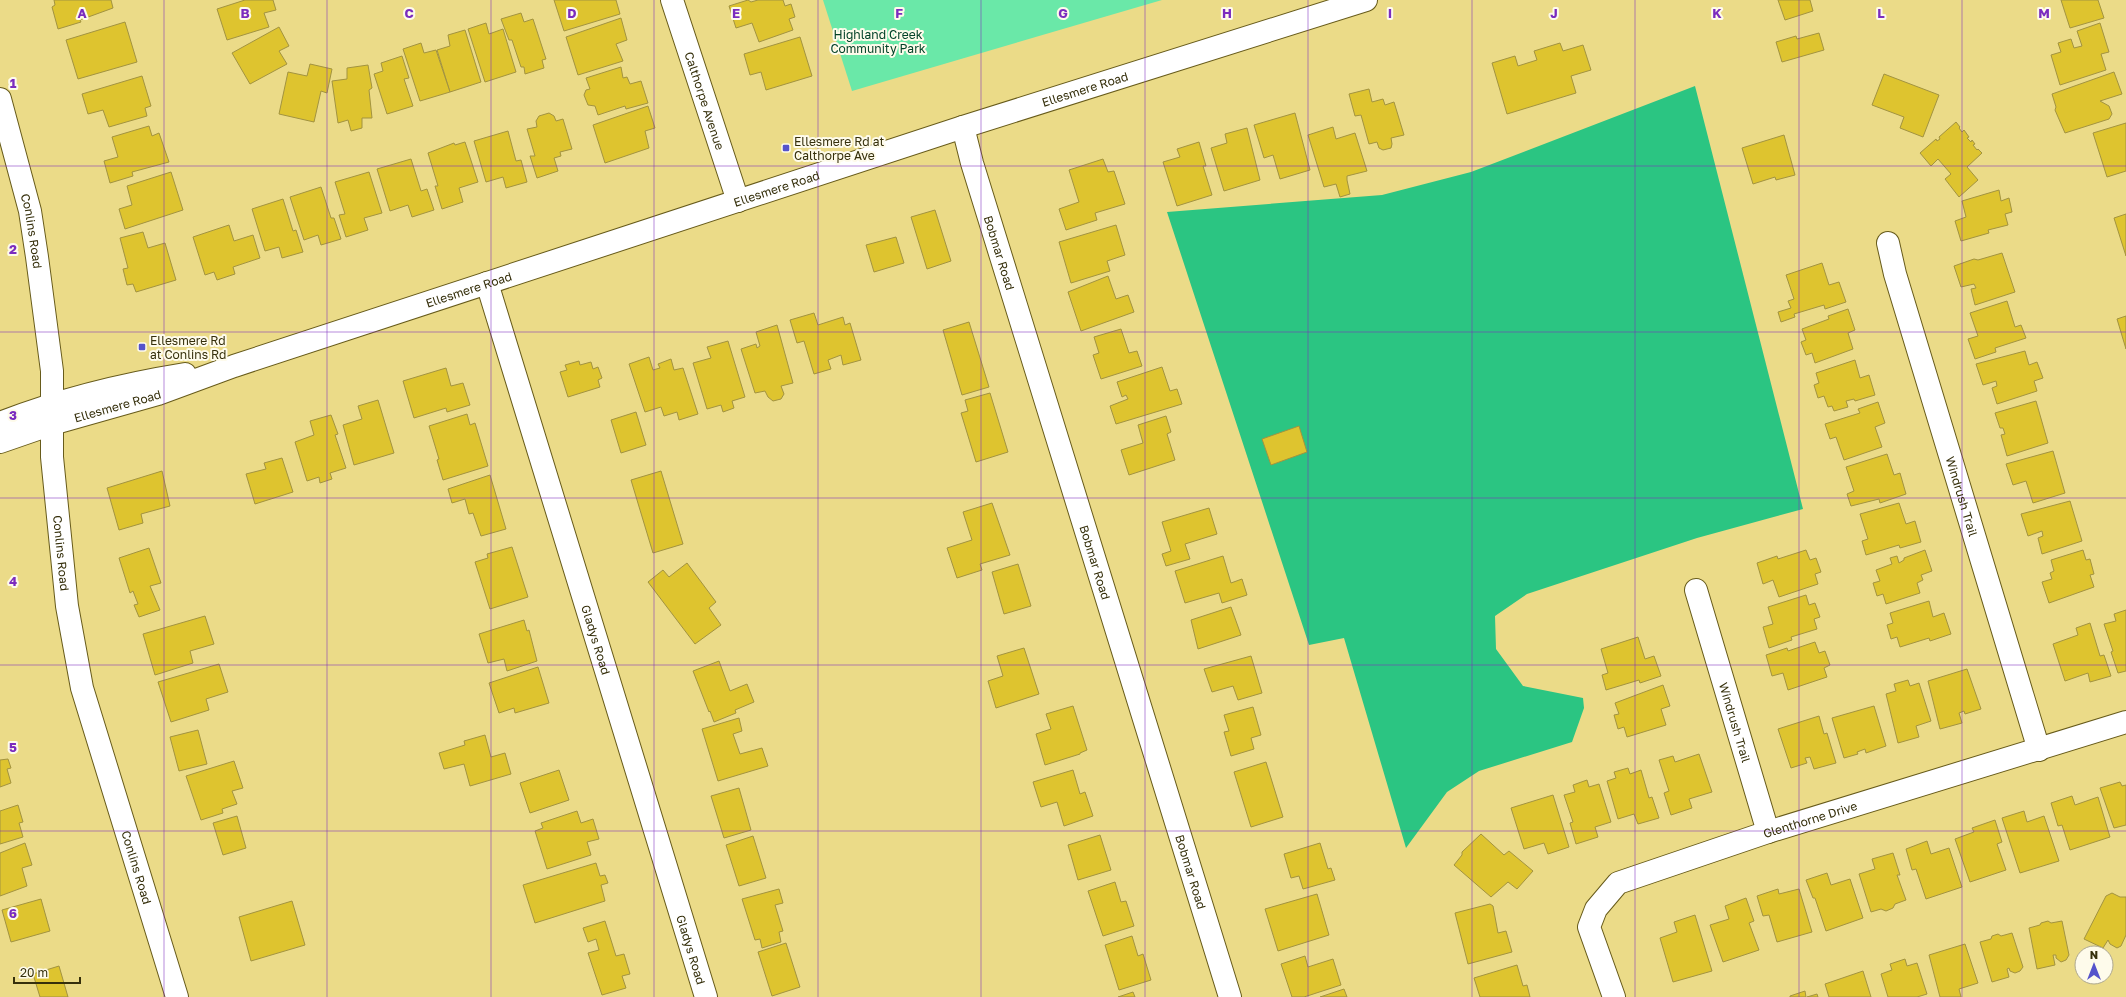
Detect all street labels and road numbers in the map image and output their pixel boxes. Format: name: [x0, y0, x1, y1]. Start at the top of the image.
street label: Calthorpe Avenue: [682, 50, 728, 152]
street label: Ellesmere Road: [1040, 68, 1130, 109]
street label: Ellesmere Road: [731, 167, 821, 209]
street label: Conlins Road: [18, 192, 46, 269]
street label: Bobmar Road: [981, 214, 1018, 292]
street label: Ellesmere Road: [424, 268, 514, 310]
street label: Ellesmere Road: [72, 386, 163, 425]
street label: Windrush Trail: [1943, 454, 1981, 538]
street label: Conlins Road: [50, 514, 73, 592]
street label: Bobmar Road: [1077, 523, 1114, 601]
street label: Gladys Road: [579, 603, 614, 676]
street label: Windrush Trail: [1716, 680, 1754, 764]
street label: Glenthorne Drive: [1761, 798, 1859, 841]
street label: Conlins Road: [119, 829, 155, 906]
street label: Bobmar Road: [1173, 833, 1210, 911]
street label: Gladys Road: [674, 913, 709, 986]

